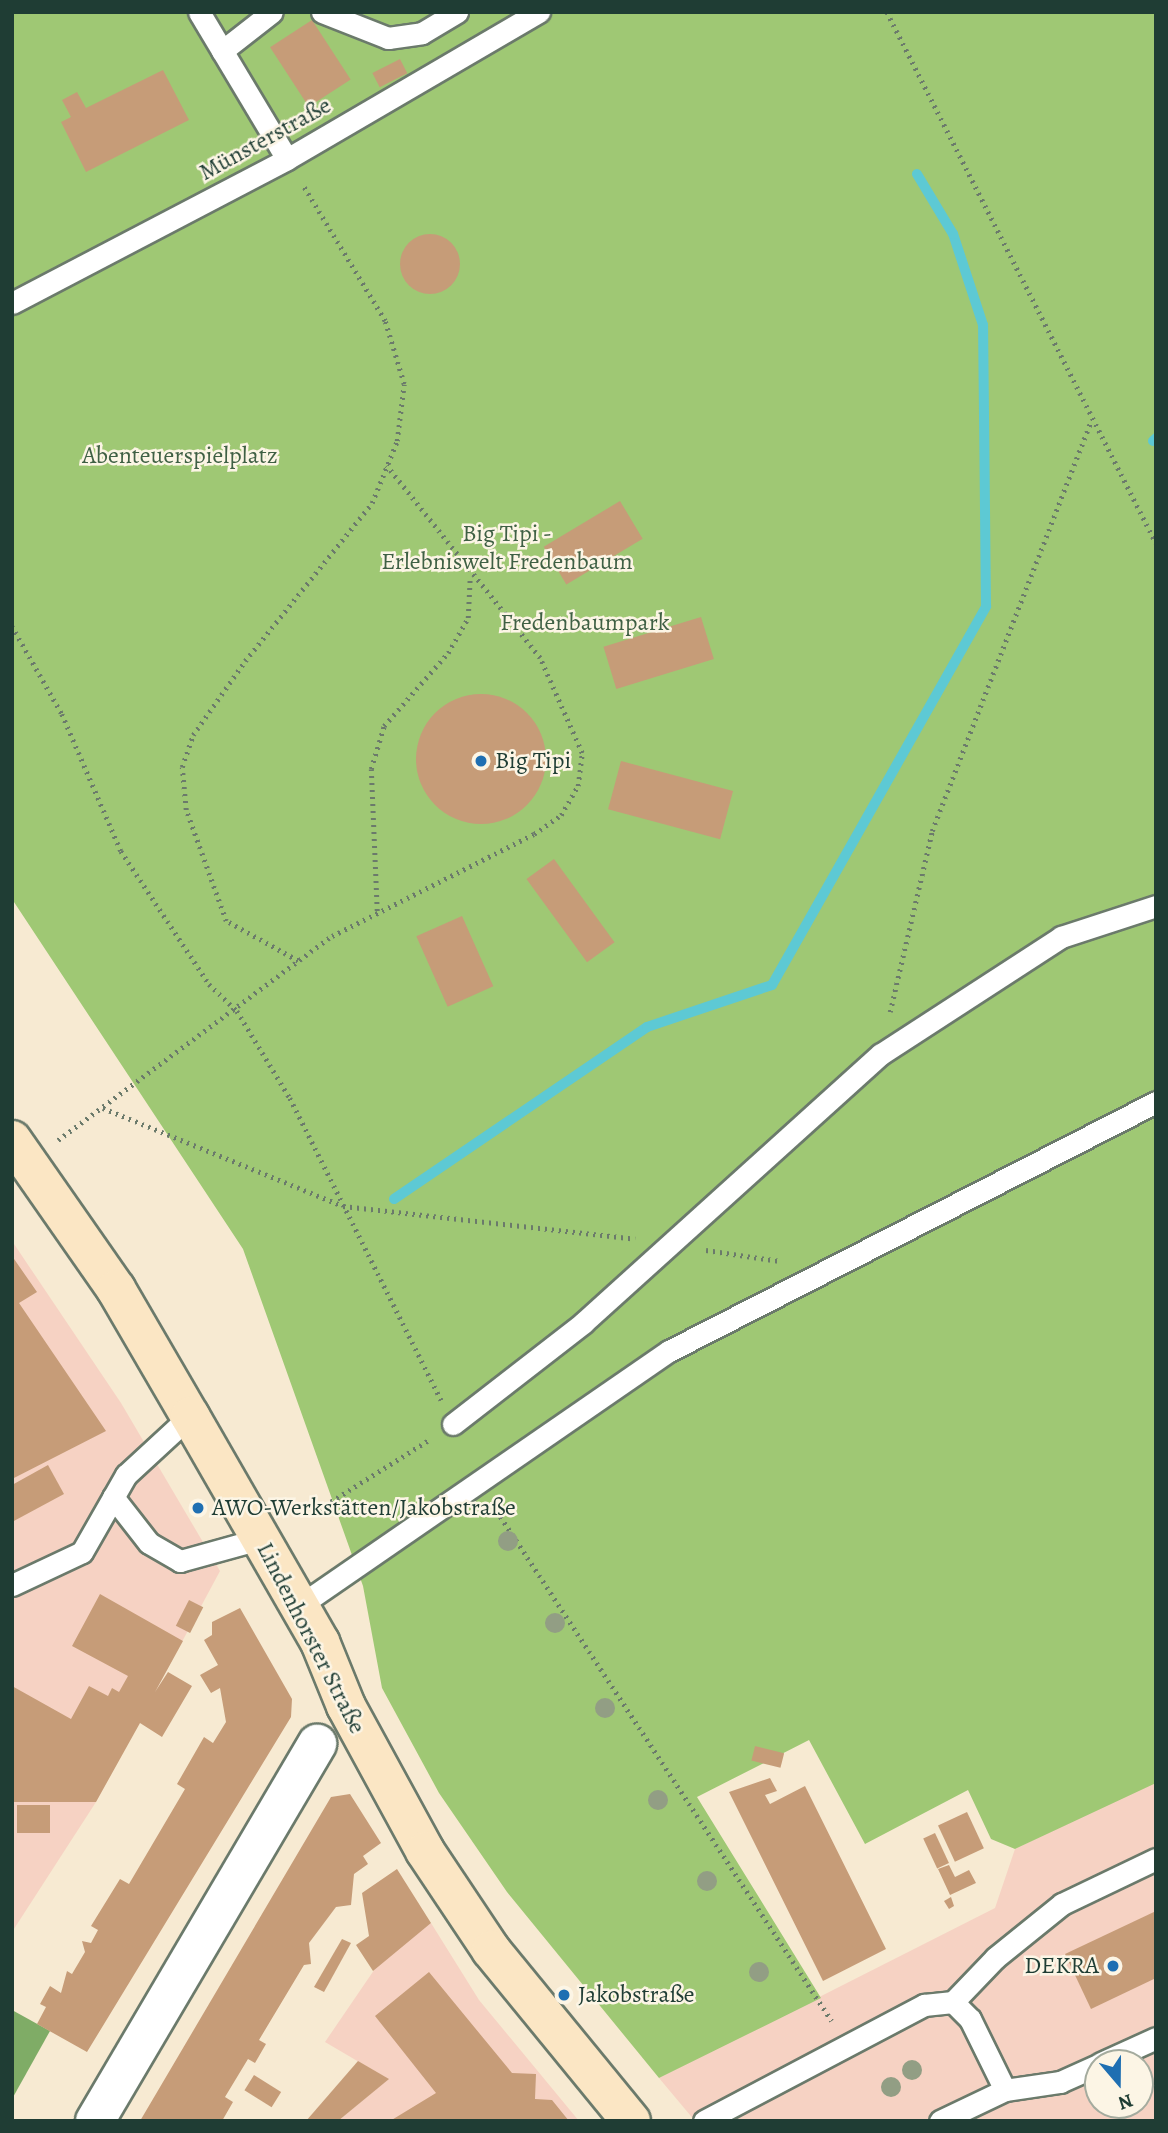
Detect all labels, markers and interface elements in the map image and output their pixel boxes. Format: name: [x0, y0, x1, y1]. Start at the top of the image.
street label: Münsterstraße: [194, 91, 336, 187]
park label: Abenteuerspielplatz: [82, 442, 278, 470]
park label: Big Tipi - Erlebniswelt Fredenbaum: [381, 520, 633, 576]
park label: Fredenbaumpark: [500, 609, 670, 637]
place label: Big Tipi: [495, 747, 571, 775]
marker: Big Tipi: [473, 753, 489, 769]
place label: AWO-Werkstätten/Jakobstraße: [212, 1494, 516, 1522]
marker: AWO-Werkstätten/Jakobstraße: [190, 1500, 206, 1516]
street label: Lindenhorster Straße: [250, 1538, 372, 1738]
place label: DEKRA: [1024, 1952, 1099, 1980]
marker: DEKRA: [1105, 1958, 1121, 1974]
place label: Jakobstraße: [578, 1981, 695, 2009]
marker: Jakobstraße: [556, 1987, 572, 2003]
north arrow: [1084, 2049, 1154, 2119]
text: N: [1115, 2087, 1136, 2116]

